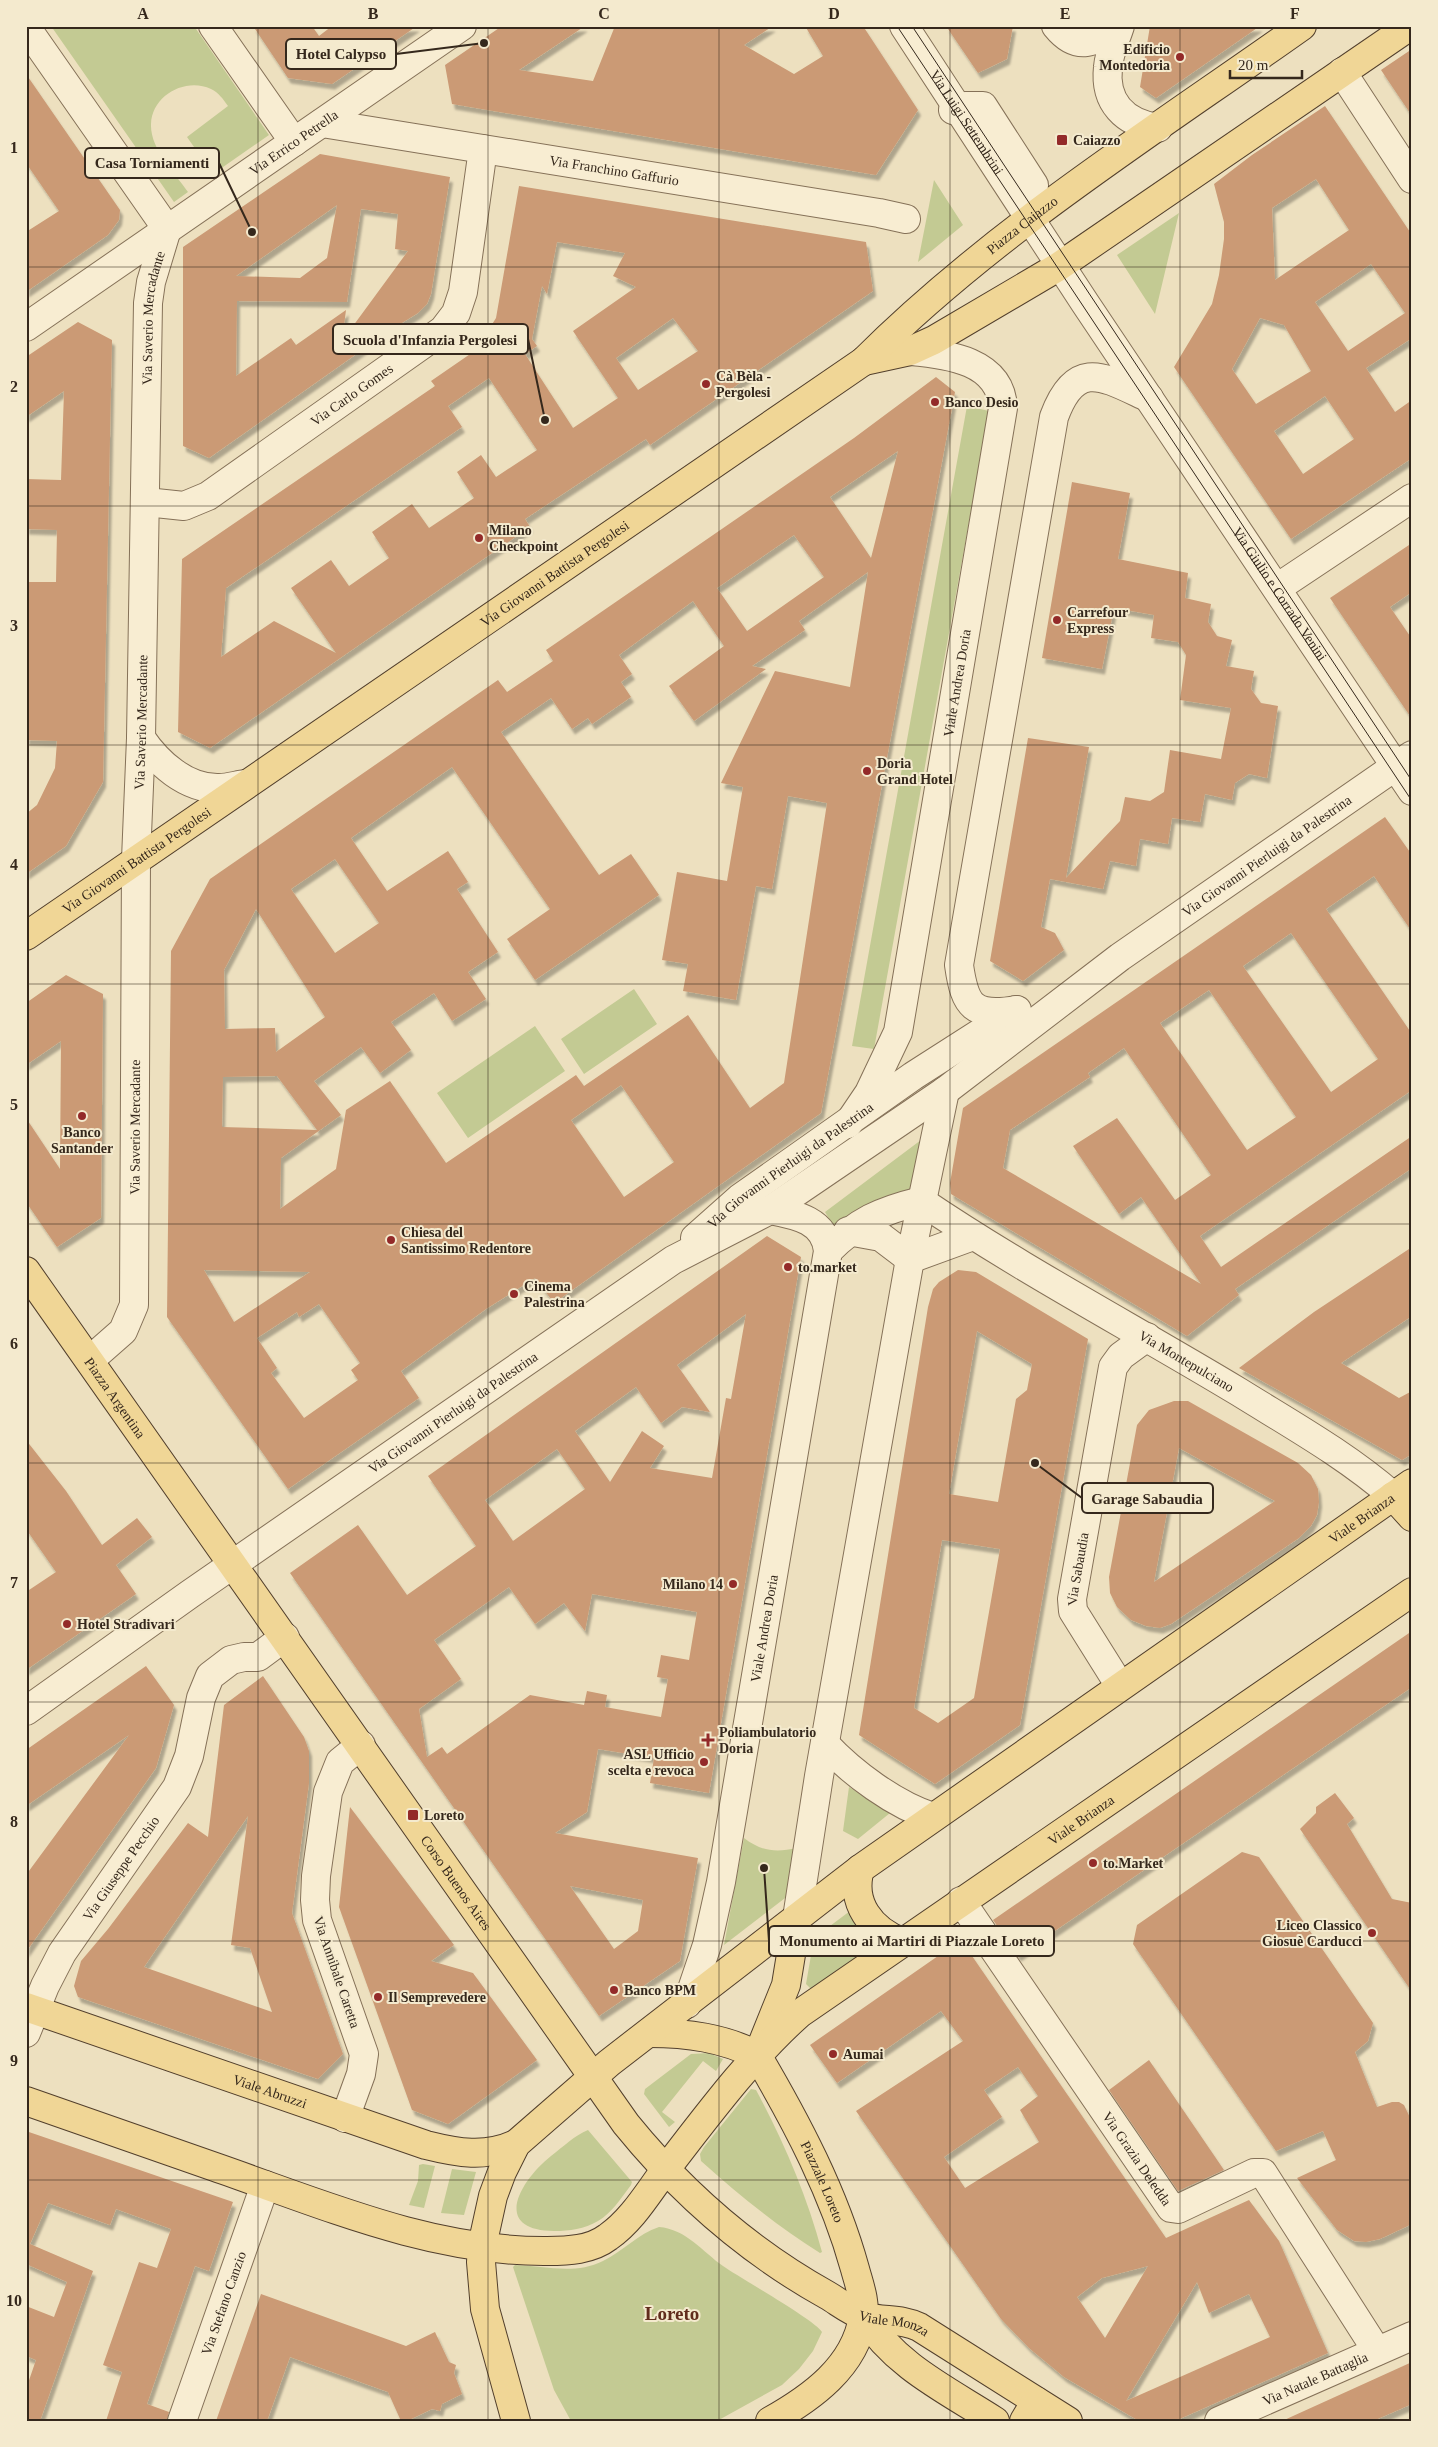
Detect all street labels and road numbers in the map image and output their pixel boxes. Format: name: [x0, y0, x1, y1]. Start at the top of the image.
street label: Via Luigi Settembrini: [927, 67, 1006, 178]
street label: Via Errico Petrella: [247, 107, 342, 179]
street label: Via Franchino Gaffurio: [548, 153, 680, 189]
street label: Piazza Caiazzo: [984, 194, 1061, 257]
street label: Via Saverio Mercadante: [140, 249, 168, 385]
street label: Via Carlo Gomes: [308, 361, 396, 429]
street label: Via Giovanni Battista Pergolesi: [478, 518, 632, 630]
street label: Via Giulio e Corrado Venini: [1229, 524, 1330, 664]
street label: Viale Andrea Doria: [941, 627, 974, 738]
street label: Via Saverio Mercadante: [132, 655, 150, 790]
street label: Via Giovanni Pierluigi da Palestrina: [1179, 792, 1355, 920]
street label: Via Giovanni Battista Pergolesi: [60, 804, 214, 917]
street label: Via Saverio Mercadante: [127, 1059, 143, 1195]
street label: Via Giovanni Pierluigi da Palestrina: [704, 1099, 877, 1231]
street label: Via Montepulciano: [1136, 1328, 1236, 1395]
street label: Via Giovanni Pierluigi da Palestrina: [366, 1349, 541, 1476]
street label: Piazza Argentina: [81, 1355, 149, 1442]
street label: Viale Brianza: [1326, 1490, 1398, 1547]
street label: Via Sabaudia: [1065, 1530, 1092, 1606]
street label: Viale Andrea Doria: [748, 1573, 781, 1683]
street label: Viale Brianza: [1046, 1792, 1118, 1848]
street label: Via Giuseppe Pecchio: [80, 1813, 163, 1924]
street label: Corso Buenos Aires: [418, 1833, 494, 1933]
street label: Via Annibale Caretta: [310, 1914, 363, 2031]
street label: Viale Abruzzi: [231, 2072, 309, 2111]
street label: Via Grazia Deledda: [1099, 2109, 1175, 2209]
street label: Piazzale Loreto: [798, 2139, 846, 2225]
street label: Via Stefano Canzio: [199, 2249, 249, 2357]
street label: Viale Monza: [857, 2308, 932, 2340]
street label: Via Natale Battaglia: [1260, 2349, 1371, 2409]

